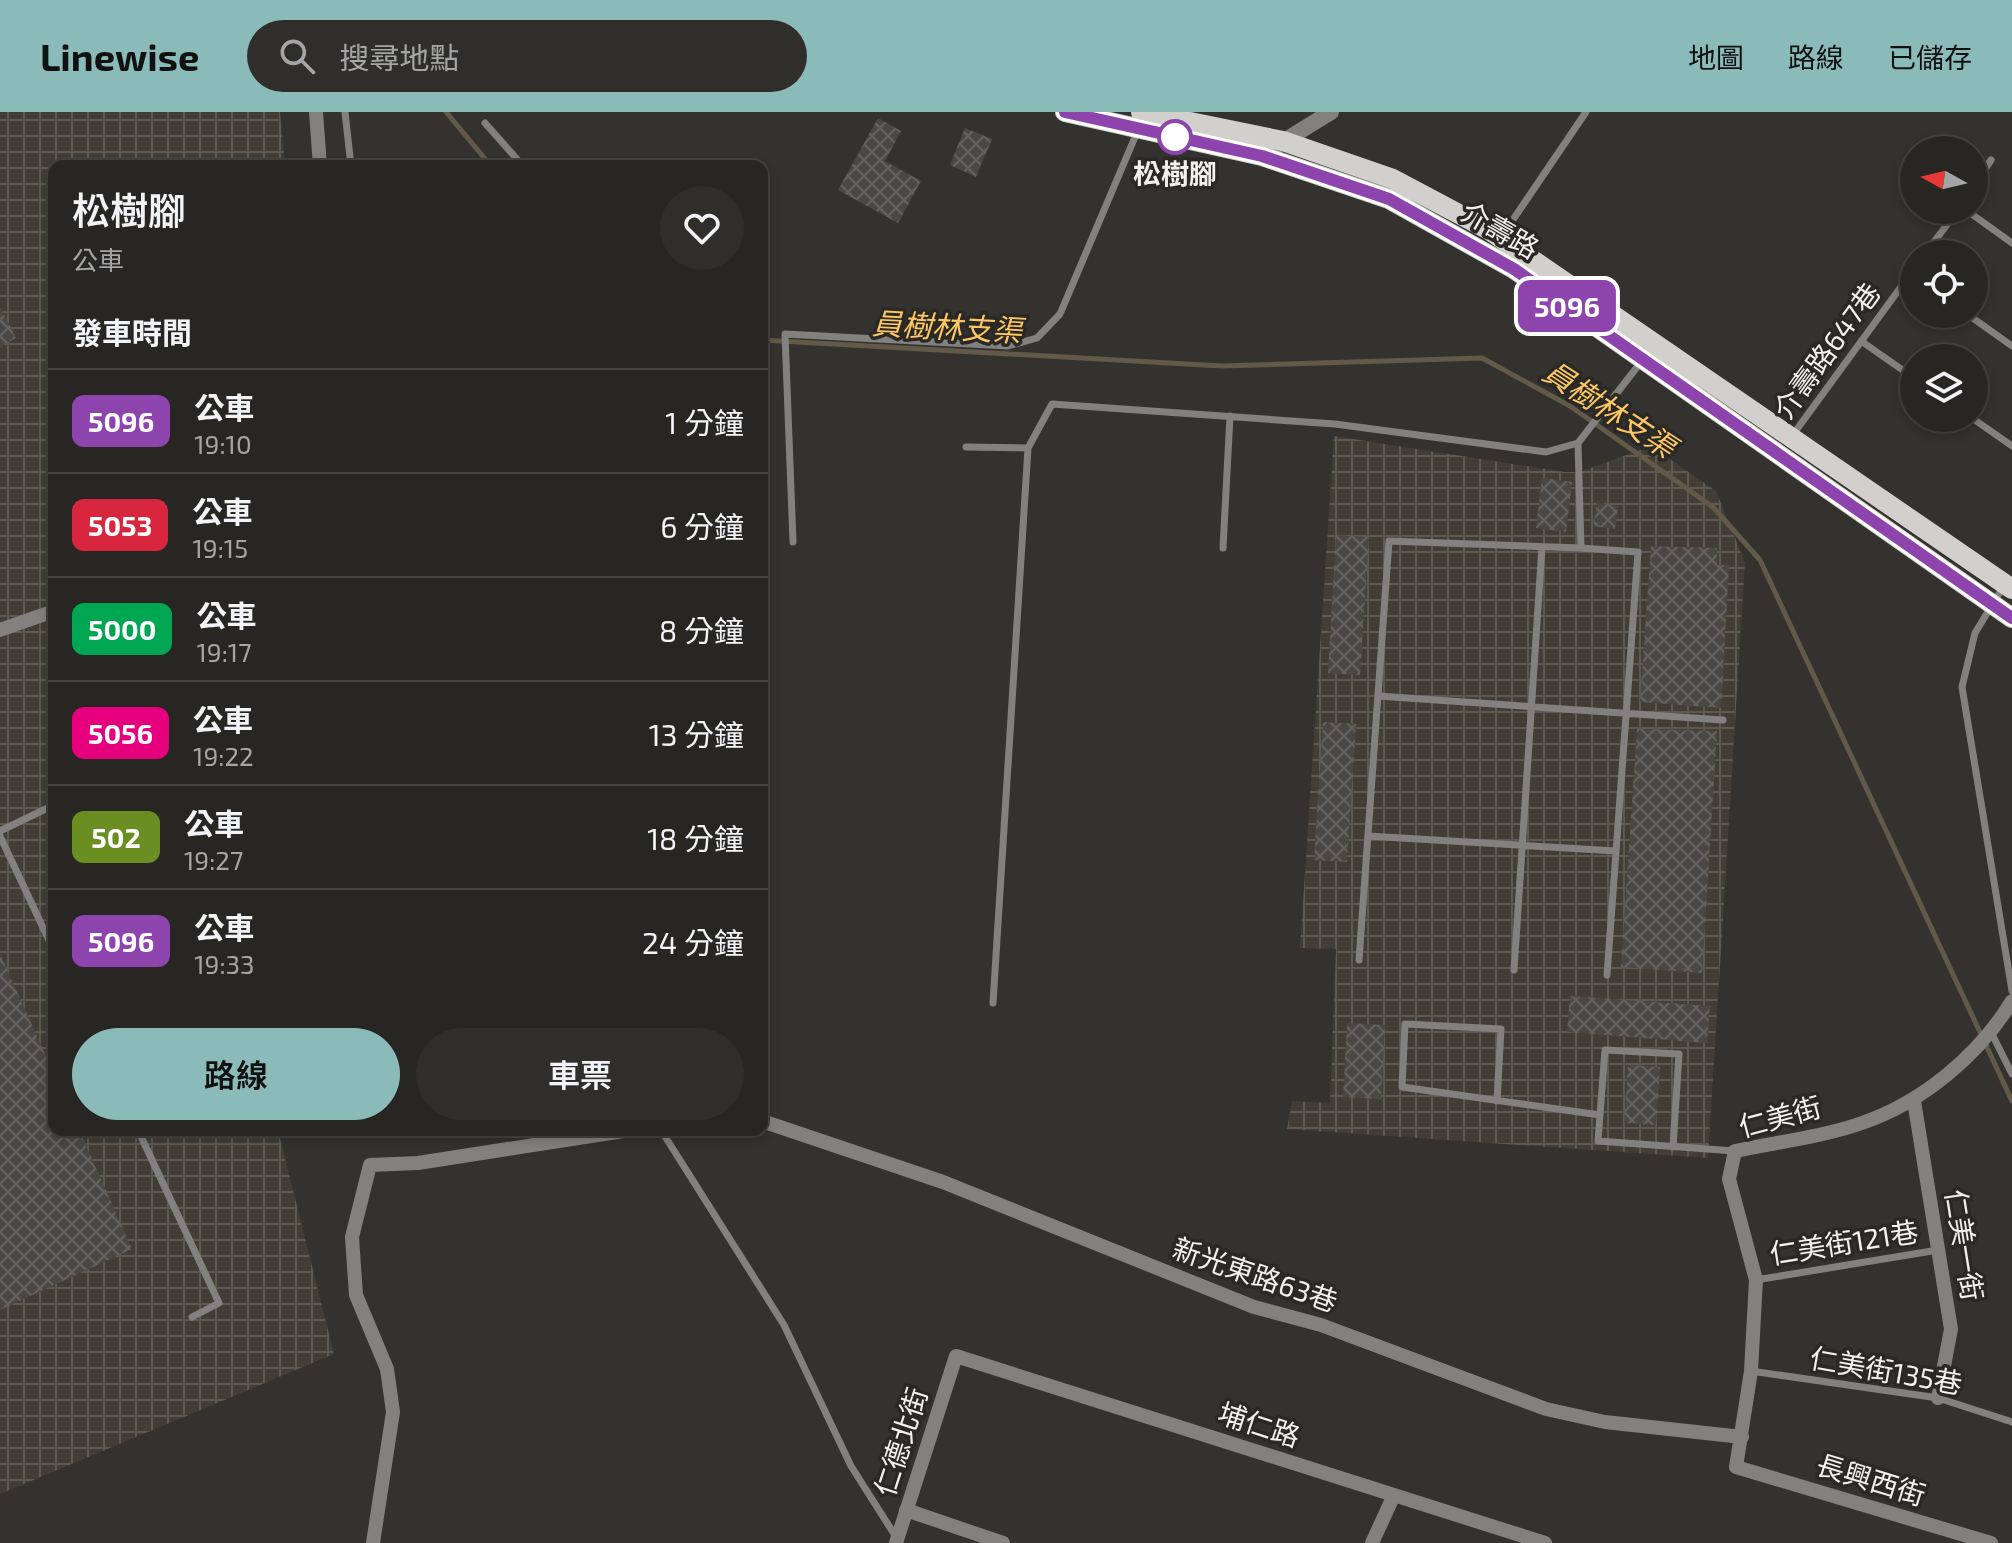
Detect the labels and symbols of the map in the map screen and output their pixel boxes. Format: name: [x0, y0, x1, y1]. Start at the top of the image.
marker: 松樹腳: [1158, 120, 1192, 154]
north arrow: [1900, 136, 1988, 224]
place label: 松樹腳: [1133, 156, 1217, 190]
street label: 介壽路: [1456, 193, 1545, 265]
street label: 介壽路647巷: [1766, 276, 1887, 425]
line badge: 5096: [1511, 280, 1623, 332]
water label: 員樹林支渠: [871, 304, 1027, 348]
water label: 員樹林支渠: [1537, 352, 1686, 466]
street label: 仁美街: [1735, 1089, 1825, 1143]
street label: 仁美一街: [1939, 1187, 1991, 1303]
street label: 仁美街121巷: [1767, 1213, 1921, 1271]
street label: 新光東路63巷: [1169, 1230, 1342, 1318]
street label: 仁美街135巷: [1808, 1340, 1965, 1400]
street label: 仁德北街: [867, 1383, 934, 1500]
street label: 埔仁路: [1214, 1395, 1305, 1453]
street label: 長興西街: [1813, 1446, 1930, 1512]

